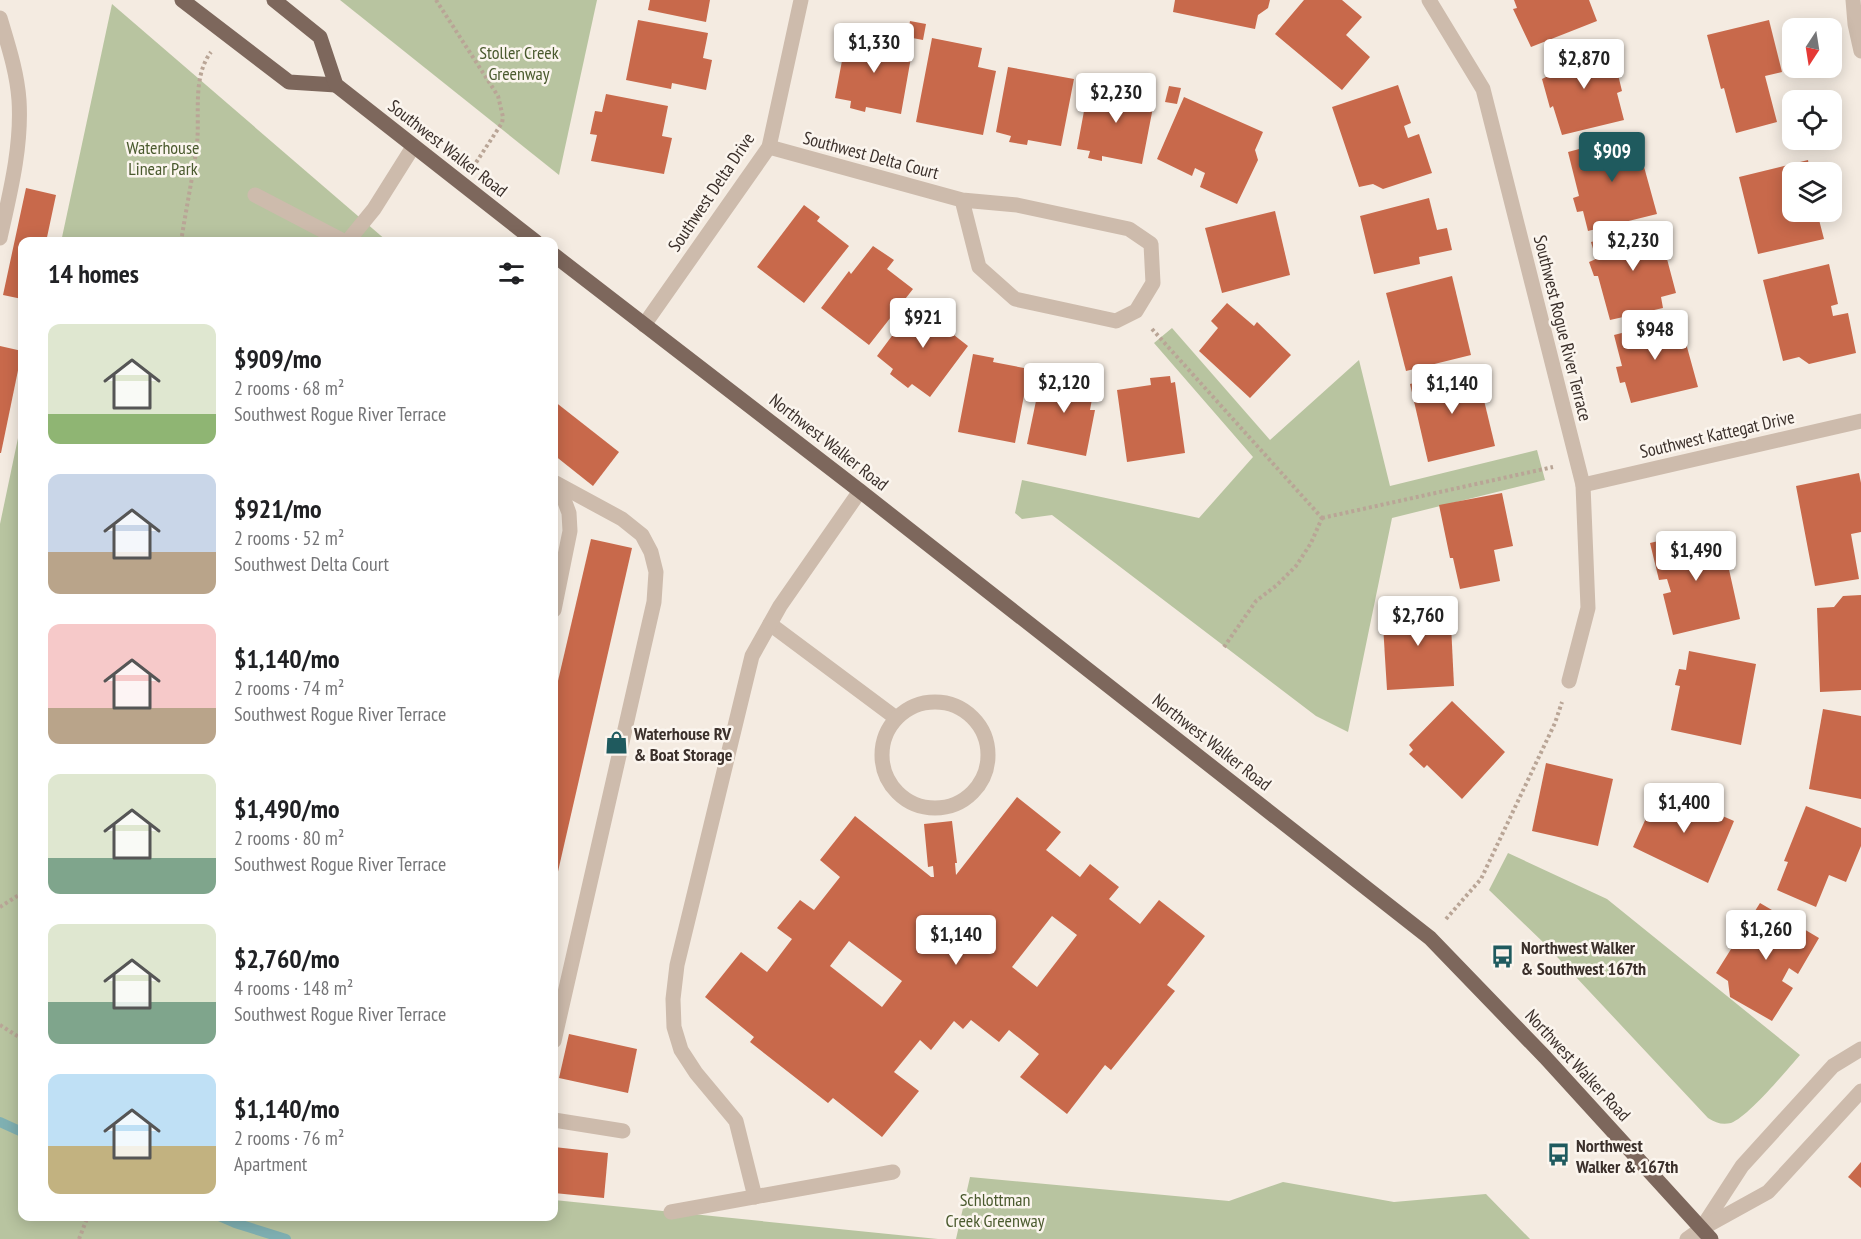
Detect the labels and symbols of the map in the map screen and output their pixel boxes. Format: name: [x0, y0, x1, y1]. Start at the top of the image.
north arrow: [1782, 18, 1842, 78]
pin: $1,330: [825, 23, 923, 74]
pin: $2,870: [1535, 39, 1633, 90]
park label: Stoller Creek Greenway: [479, 41, 559, 85]
pin: $2,230: [1067, 73, 1165, 124]
street label: Southwest Walker Road: [384, 94, 512, 202]
street label: Southwest Delta Court: [801, 126, 941, 184]
street label: Southwest Delta Drive: [663, 128, 759, 256]
pin: $909: [1576, 132, 1648, 183]
park label: Waterhouse Linear Park: [127, 136, 199, 180]
pin: $2,230: [1584, 221, 1682, 272]
street label: Southwest Rogue River Terrace: [1529, 233, 1597, 423]
pin: $921: [887, 298, 959, 349]
pin: $948: [1619, 310, 1691, 361]
pin: $2,120: [1015, 363, 1113, 414]
pin: $1,140: [1403, 364, 1501, 415]
street label: Northwest Walker Road: [765, 388, 893, 496]
street label: Southwest Kattegat Drive: [1637, 405, 1797, 463]
pin: $1,490: [1647, 531, 1745, 582]
pin: $2,760: [1369, 596, 1467, 647]
street label: Northwest Walker Road: [1148, 688, 1276, 796]
place label: Waterhouse RV & Boat Storage: [633, 722, 733, 766]
shop icon: Waterhouse RV & Boat Storage: [603, 730, 629, 756]
pin: $1,400: [1635, 783, 1733, 834]
pin: $1,260: [1717, 910, 1815, 961]
pin: $1,140: [907, 915, 1005, 966]
place label: Northwest Walker & Southwest 167th: [1521, 936, 1646, 980]
bus stop icon: Northwest Walker & Southwest 167th: [1490, 944, 1516, 970]
street label: Northwest Walker Road: [1520, 1004, 1636, 1126]
place label: Northwest Walker & 167th: [1575, 1134, 1678, 1178]
bus stop icon: Northwest Walker & 167th: [1545, 1142, 1571, 1168]
park label: Schlottman Creek Greenway: [945, 1188, 1045, 1232]

